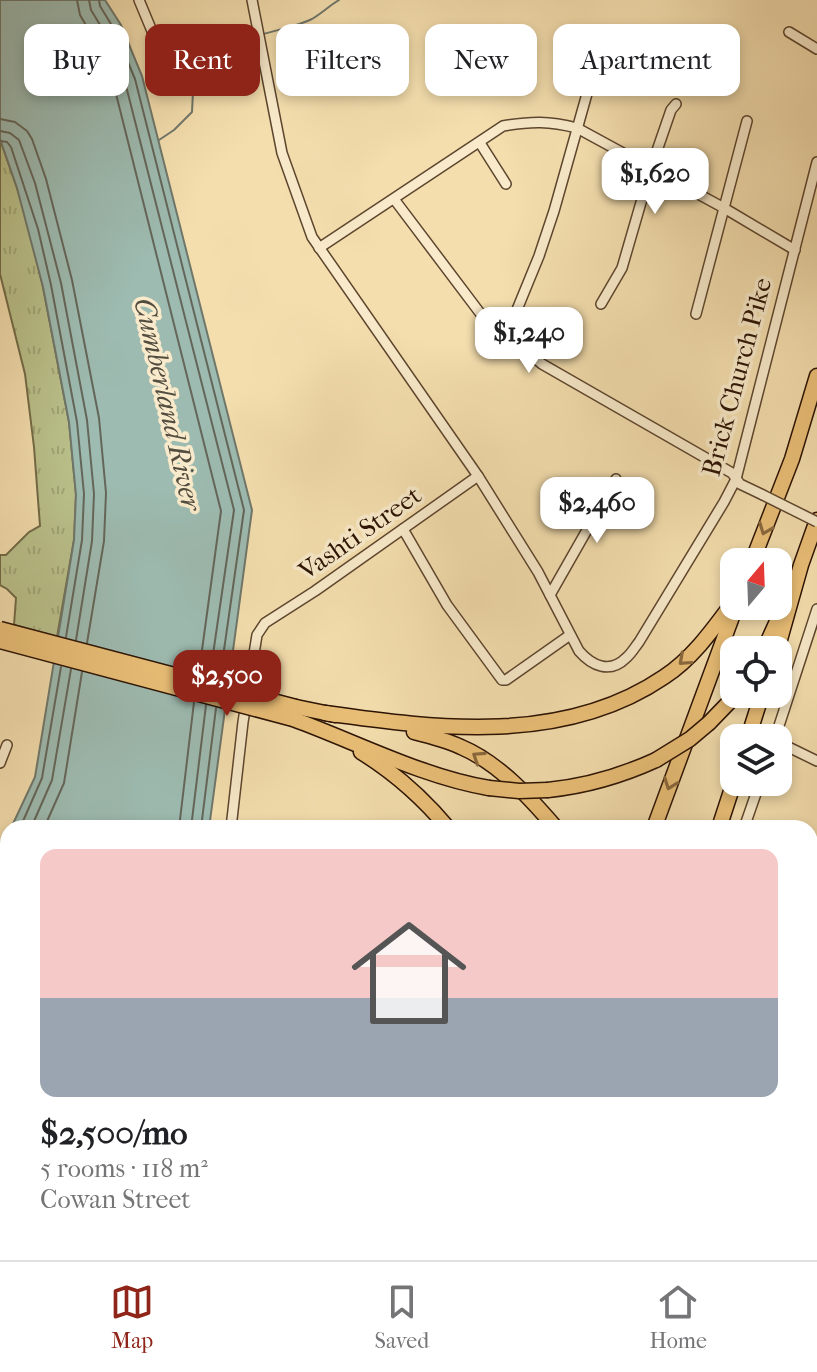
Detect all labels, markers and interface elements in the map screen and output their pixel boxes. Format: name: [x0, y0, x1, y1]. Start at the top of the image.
chip: Buy: [24, 24, 129, 96]
chip: Rent: [145, 24, 260, 96]
chip: Filters: [276, 24, 409, 96]
chip: New: [425, 24, 537, 96]
chip: Apartment: [553, 24, 740, 96]
pin: $1,620: [590, 148, 720, 216]
text: $1,620: [620, 158, 690, 189]
street label: Brick Church Pike: [696, 274, 778, 480]
water label: Cumberland River: [127, 294, 209, 516]
pin: $1,240: [464, 307, 594, 375]
text: $1,240: [493, 317, 565, 348]
pin: $2,460: [532, 477, 662, 545]
street label: Vashti Street: [292, 479, 428, 587]
text: $2,460: [558, 487, 636, 518]
one-way arrow: [759, 521, 775, 535]
north arrow: [720, 548, 792, 620]
map controls: [720, 548, 792, 796]
button: locate: [720, 636, 792, 708]
pin: $2,500: [162, 650, 292, 718]
one-way arrow: [678, 650, 693, 665]
text: $2,500: [191, 660, 263, 691]
button: layers: [720, 724, 792, 796]
one-way arrow: [472, 752, 487, 767]
one-way arrow: [663, 776, 679, 790]
icon: home: [337, 901, 481, 1045]
text: $2,500/mo: [40, 1113, 188, 1153]
text: 5 rooms · 118 m²: [40, 1153, 208, 1184]
text: Cowan Street: [40, 1184, 191, 1215]
tab: Map: [110, 1280, 154, 1354]
tab: Saved: [375, 1280, 429, 1354]
tab: Home: [650, 1280, 707, 1354]

